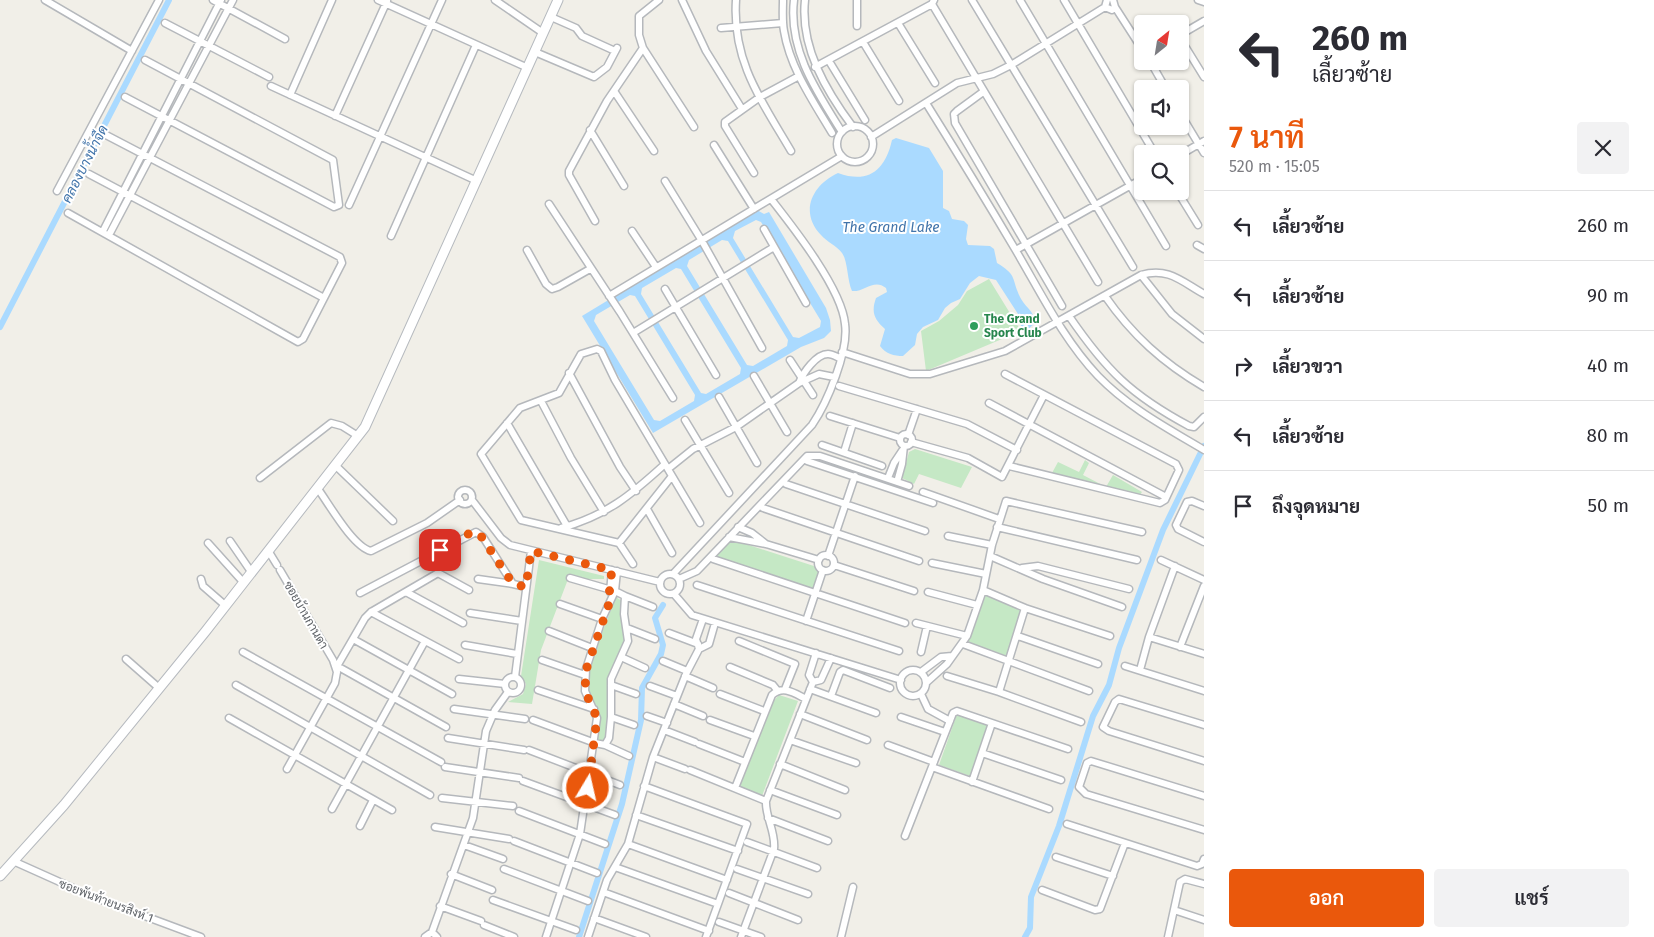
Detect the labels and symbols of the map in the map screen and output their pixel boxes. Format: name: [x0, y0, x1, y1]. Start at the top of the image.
north arrow: [1134, 15, 1189, 70]
water label: คลองบางน้ำจืด: [55, 120, 112, 206]
water label: The Grand Lake: [842, 219, 940, 236]
place label: The Grand Sport Club: [984, 312, 1042, 340]
marker: The Grand Sport Club: [968, 320, 980, 332]
pin: [419, 529, 461, 571]
street label: ซอยบ้านกานดา: [281, 579, 331, 651]
position arrow: [561, 761, 613, 813]
street label: ซอยพันท้ายนรสิงห์ 1: [57, 876, 156, 925]

